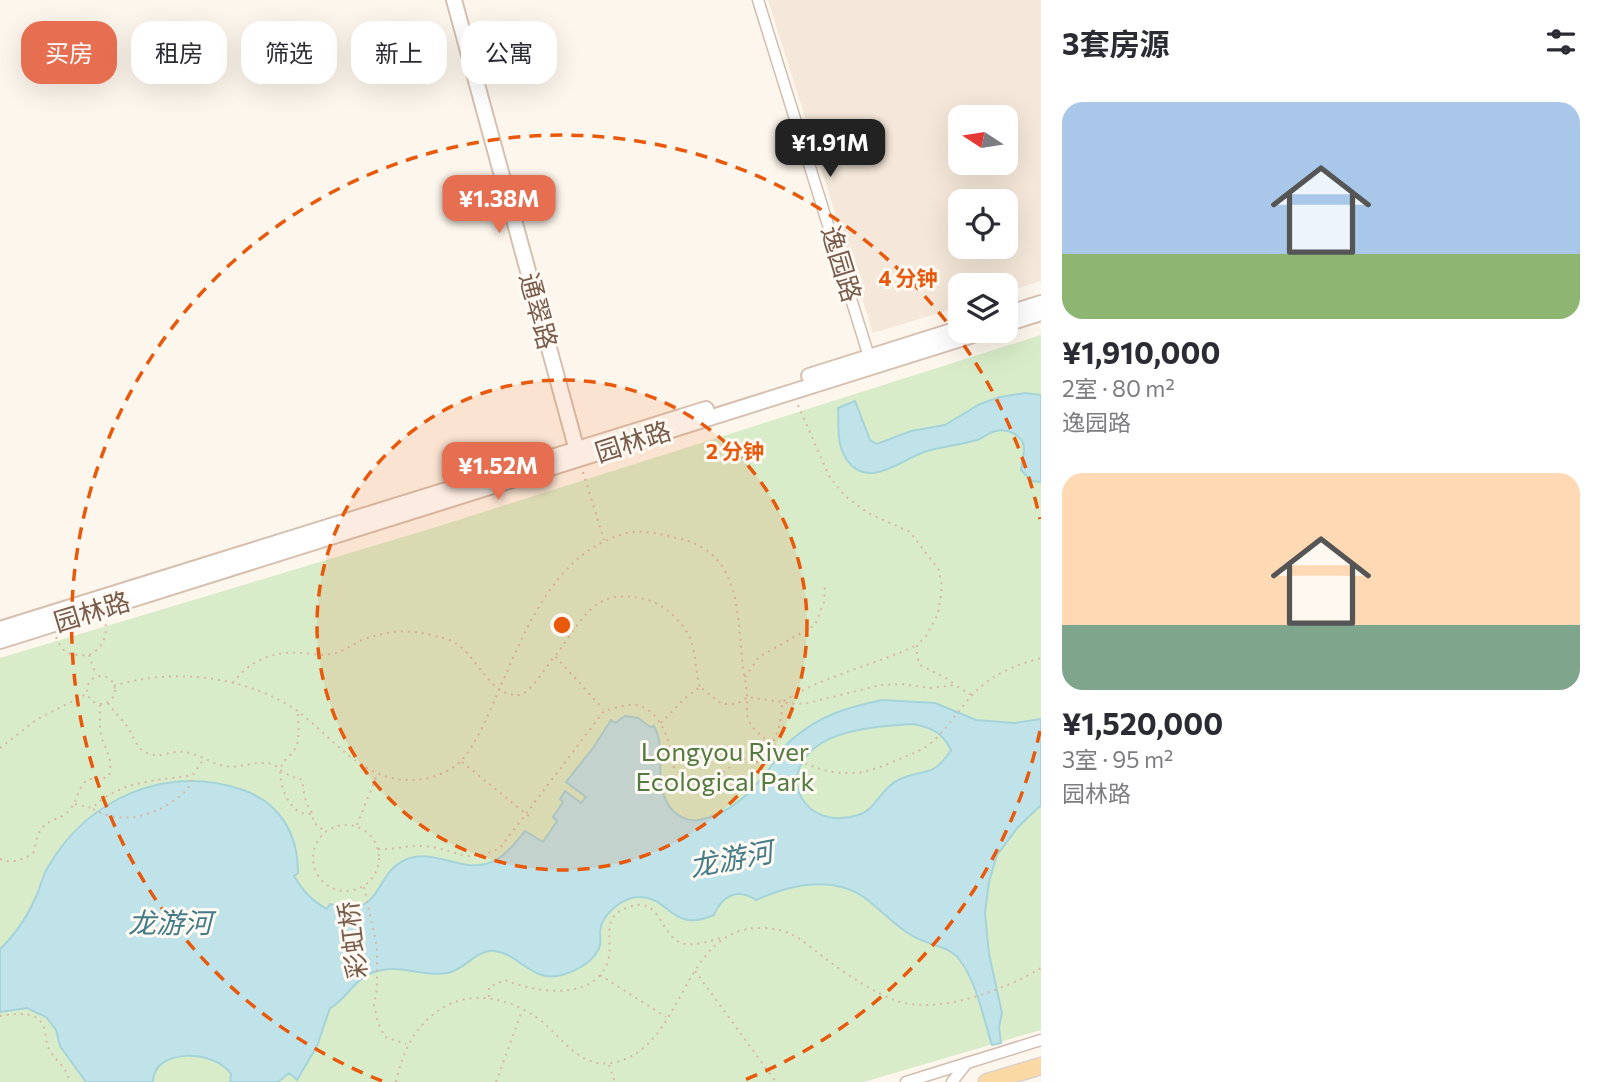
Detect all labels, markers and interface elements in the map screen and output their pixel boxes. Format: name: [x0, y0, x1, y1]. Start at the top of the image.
chip: 买房: [21, 21, 117, 84]
chip: 租房: [131, 21, 227, 84]
chip: 筛选: [241, 21, 337, 84]
chip: 新上: [351, 21, 447, 84]
chip: 公寓: [461, 21, 557, 84]
icon: filters: [1542, 23, 1580, 61]
text: 3套房源: [1062, 24, 1169, 61]
north arrow: [948, 105, 1018, 175]
map controls: [948, 105, 1018, 343]
pin: ¥1.91M: [773, 120, 887, 179]
text: ¥1.91M: [791, 128, 869, 156]
icon: home: [1258, 147, 1384, 273]
pin: ¥1.38M: [442, 176, 556, 235]
text: ¥1.38M: [459, 184, 540, 212]
button: locate: [948, 189, 1018, 259]
street label: 逸园路: [816, 222, 869, 305]
text: 4 分钟: [879, 265, 937, 290]
street label: 通翠路: [514, 269, 565, 352]
button: layers: [948, 273, 1018, 343]
text: ¥1,910,000: [1062, 333, 1220, 370]
text: 2室 · 80 m²: [1062, 374, 1175, 402]
text: 逸园路: [1062, 408, 1131, 436]
street label: 园林路: [591, 414, 674, 467]
text: 2 分钟: [706, 438, 764, 463]
pin: ¥1.52M: [441, 442, 555, 502]
text: ¥1.52M: [458, 451, 538, 479]
icon: home: [1258, 518, 1384, 644]
street label: 园林路: [50, 584, 133, 637]
centre of rings: [550, 613, 574, 637]
text: ¥1,520,000: [1062, 704, 1223, 741]
park label: Longyou River Ecological Park: [635, 735, 815, 796]
text: 3室 · 95 m²: [1062, 745, 1173, 773]
text: 园林路: [1062, 779, 1131, 807]
water label: 龙游河: [686, 832, 780, 883]
street label: 彩虹桥: [331, 900, 372, 981]
water label: 龙游河: [128, 905, 217, 939]

